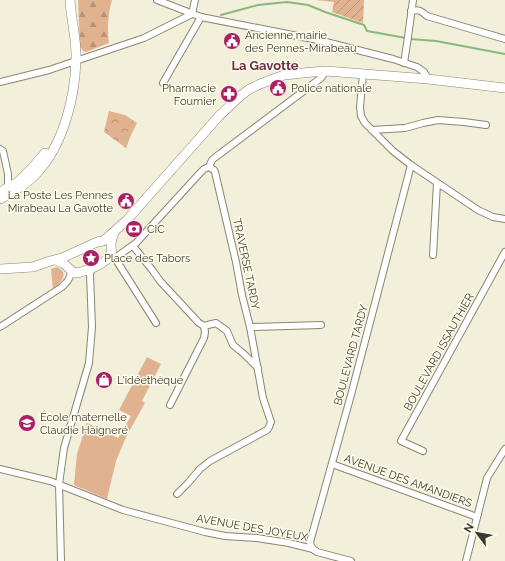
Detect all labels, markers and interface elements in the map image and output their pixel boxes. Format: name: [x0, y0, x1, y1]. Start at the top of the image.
place label: Ancienne mairie des Pennes-Mirabeau: [245, 29, 357, 55]
public building icon: Ancienne mairie des Pennes-Mirabeau: [222, 31, 242, 51]
district label: La Gavotte: [231, 58, 299, 73]
public building icon: Police nationale: [268, 78, 288, 98]
place label: Pharmacie Fournier: [162, 82, 217, 108]
place label: Police nationale: [291, 82, 372, 95]
pharmacy icon: Pharmacie Fournier: [219, 84, 239, 104]
place label: La Poste Les Pennes Mirabeau La Gavotte: [8, 189, 114, 215]
public building icon: La Poste Les Pennes Mirabeau La Gavotte: [116, 191, 136, 211]
street label: TRAVERSE TARDY: [230, 217, 262, 311]
bank icon: CIC: [124, 219, 144, 239]
place label: CIC: [147, 223, 165, 236]
place icon: Place des Tabors: [81, 248, 101, 268]
place label: Place des Tabors: [104, 252, 190, 265]
street label: BOULEVARD ISSAUTHIER: [401, 291, 477, 413]
street label: BOULEVARD TARDY: [331, 303, 371, 407]
shop icon: L'idéethèque: [94, 370, 114, 390]
place label: L'idéethèque: [117, 374, 184, 387]
place label: École maternelle Claudie Haigneré: [40, 410, 128, 437]
school or university icon: École maternelle Claudie Haigneré: [17, 413, 37, 433]
street label: AVENUE DES AMANDIERS: [342, 452, 474, 510]
street label: AVENUE DES JOYEUX: [195, 512, 309, 544]
north arrow: [457, 513, 497, 553]
text: N: [461, 521, 477, 535]

